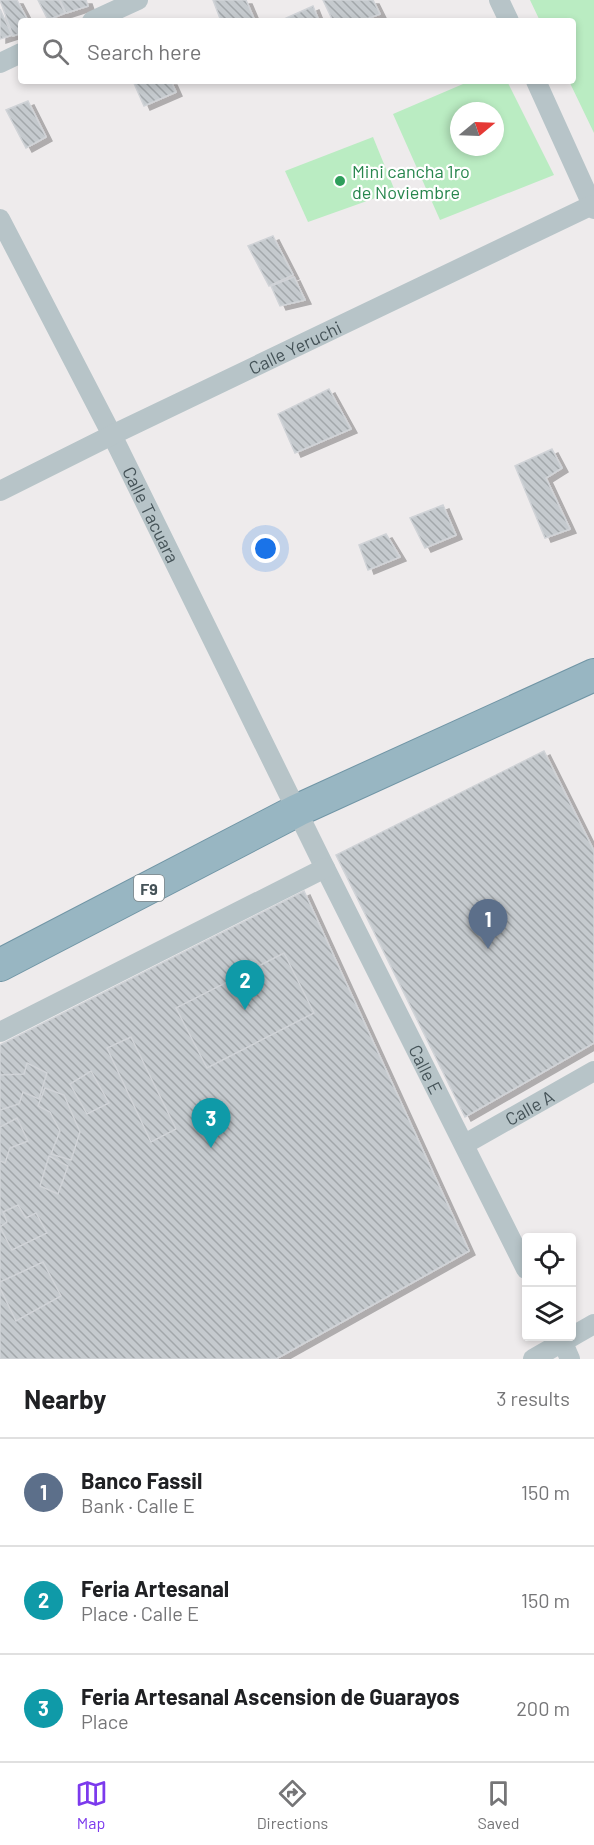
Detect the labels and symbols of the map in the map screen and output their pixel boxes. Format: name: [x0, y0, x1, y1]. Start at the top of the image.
north arrow: [450, 102, 504, 156]
place label: Mini cancha 1ro de Noviembre: [352, 160, 470, 203]
marker: Mini cancha 1ro de Noviembre: [333, 174, 347, 188]
street label: Calle Yeruchi: [245, 316, 345, 379]
street label: Calle Tacuara: [118, 463, 184, 566]
your location: [251, 534, 280, 563]
road number: F9: [134, 875, 164, 901]
pin: 1: [468, 900, 508, 949]
pin: 2: [226, 960, 264, 1010]
street label: Calle E: [404, 1041, 447, 1098]
street label: Calle A: [501, 1085, 558, 1130]
pin: 3: [192, 1098, 230, 1148]

